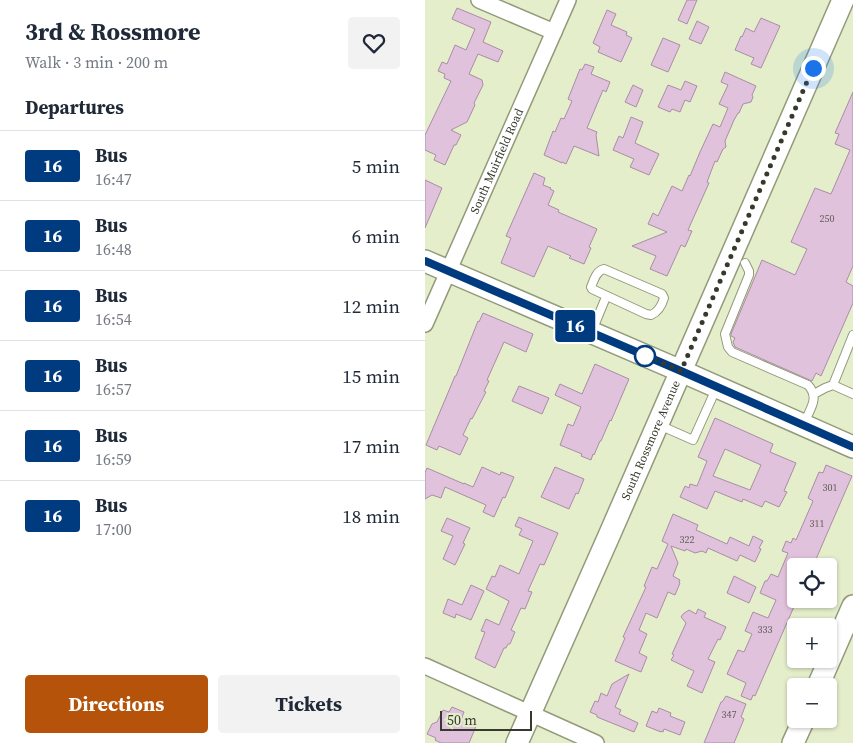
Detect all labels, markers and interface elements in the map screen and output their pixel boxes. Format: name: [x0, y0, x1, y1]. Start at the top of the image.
text: 3rd & Rossmore: [25, 15, 201, 48]
button: heart: [348, 17, 400, 69]
text: Walk · 3 min · 200 m: [25, 51, 168, 73]
your location: [801, 56, 826, 81]
text: Departures: [25, 94, 124, 120]
street label: South Muirfield Road: [467, 106, 527, 216]
text: Bus: [95, 142, 127, 168]
text: 16: [43, 153, 62, 178]
text: 5 min: [352, 153, 400, 179]
text: 16:47: [95, 168, 132, 190]
text: Bus: [95, 212, 127, 238]
house number: 250: [820, 212, 835, 225]
text: 16: [43, 223, 62, 248]
text: 6 min: [352, 223, 400, 249]
text: 16:48: [95, 238, 132, 260]
text: Bus: [95, 282, 127, 308]
text: 16: [43, 293, 62, 318]
text: 12 min: [342, 293, 400, 319]
text: 16:54: [95, 308, 132, 330]
line badge: 16: [553, 310, 597, 342]
text: 16: [565, 313, 585, 338]
unlabelled marker: [634, 345, 656, 367]
text: Bus: [95, 352, 127, 378]
text: 16: [43, 363, 62, 388]
text: 15 min: [342, 363, 400, 389]
text: 16:57: [95, 378, 132, 400]
street label: South Rossmore Avenue: [618, 378, 684, 503]
text: Bus: [95, 422, 127, 448]
text: 16: [43, 433, 62, 458]
text: 17 min: [342, 433, 400, 459]
text: 16:59: [95, 448, 132, 470]
house number: 301: [823, 481, 838, 494]
text: Bus: [95, 492, 127, 518]
text: 16: [43, 503, 62, 528]
text: 18 min: [342, 503, 400, 529]
house number: 311: [810, 517, 825, 530]
text: 17:00: [95, 518, 132, 540]
house number: 322: [680, 533, 695, 546]
map controls: [787, 558, 837, 728]
button: locate: [787, 558, 837, 608]
button: +: [787, 618, 837, 668]
house number: 333: [758, 623, 773, 636]
button: Directions: [25, 675, 208, 733]
button: Tickets: [218, 675, 400, 733]
button: −: [787, 678, 837, 728]
scale bar: [440, 708, 533, 731]
house number: 347: [722, 708, 737, 721]
text: 50 m: [447, 710, 477, 730]

